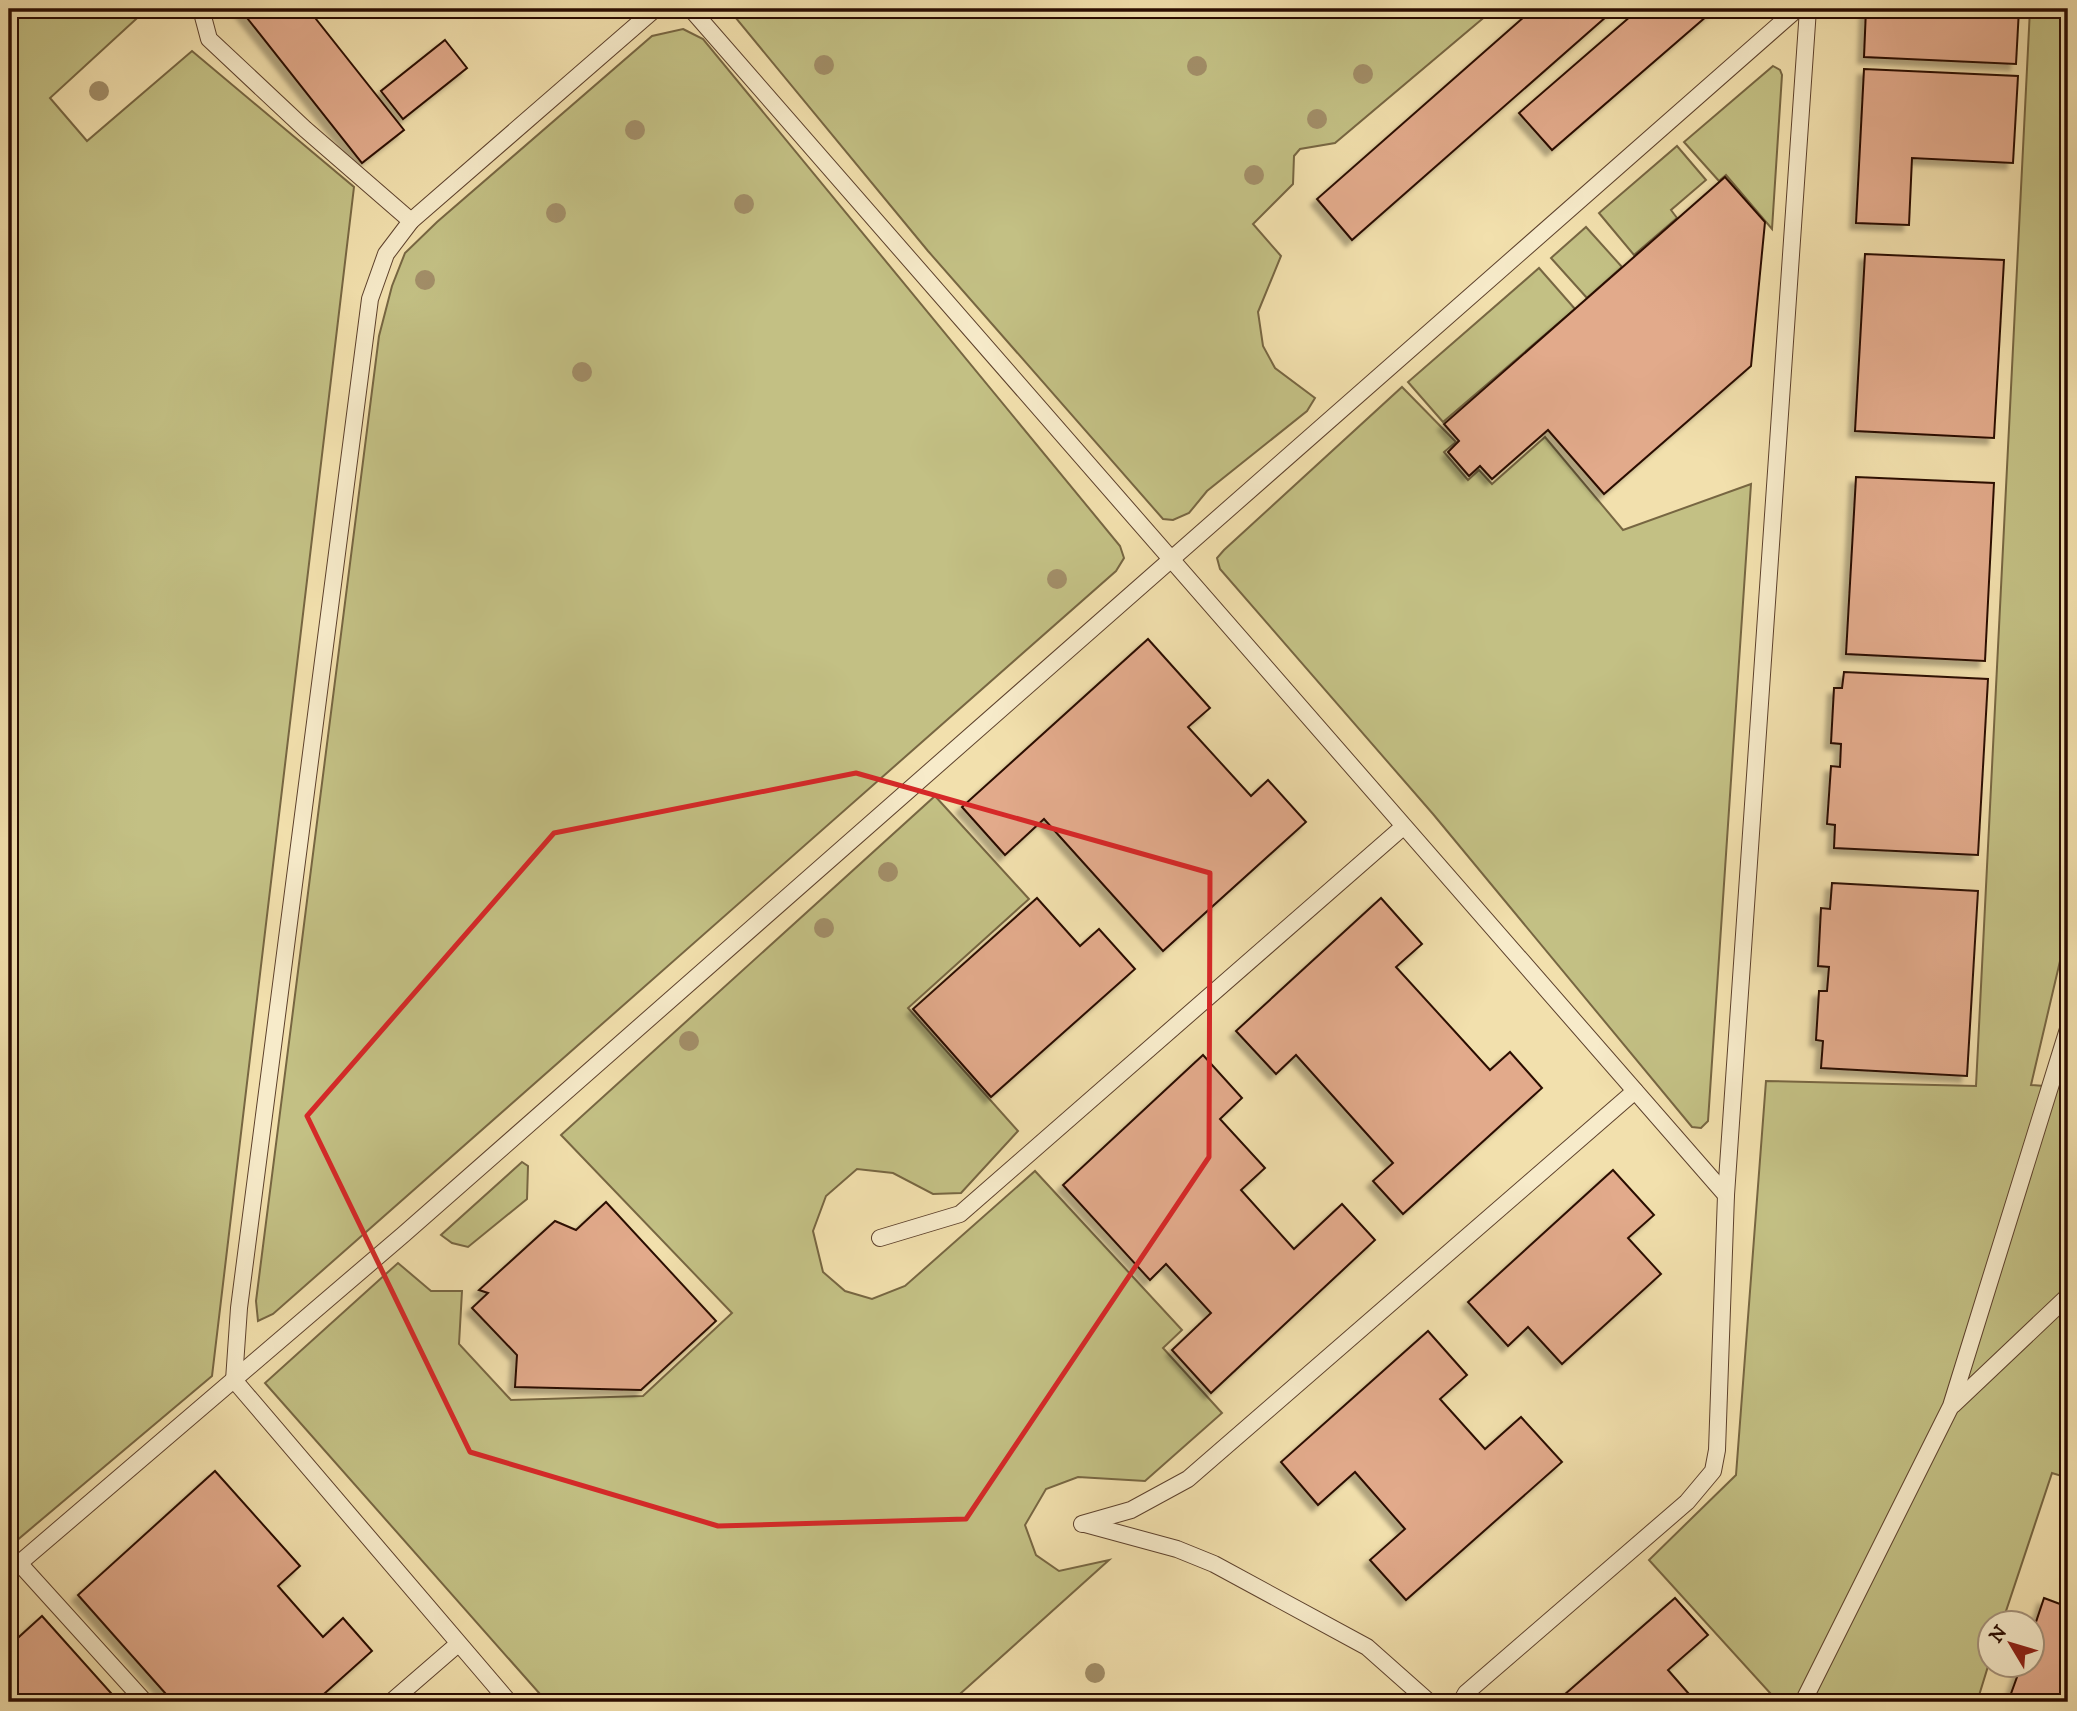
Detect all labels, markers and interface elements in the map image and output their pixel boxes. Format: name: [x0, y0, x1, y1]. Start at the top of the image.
north arrow: [1976, 1610, 2046, 1680]
text: N: [1985, 1621, 2013, 1648]

